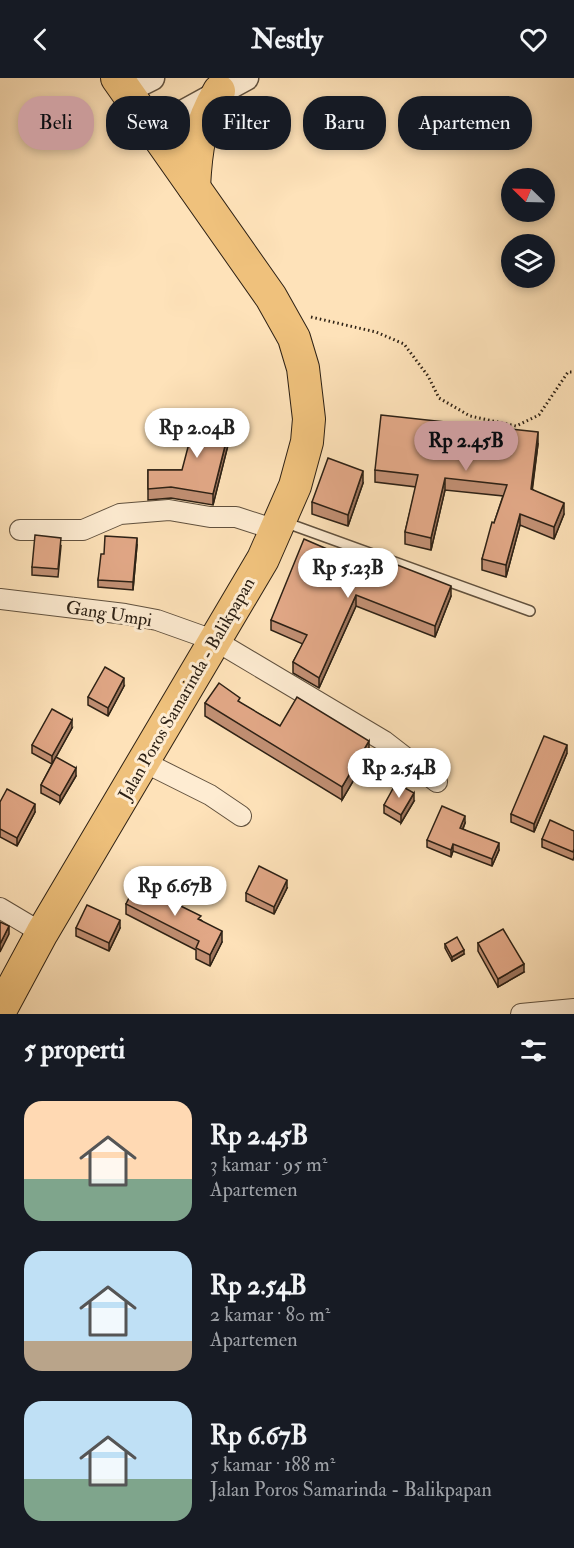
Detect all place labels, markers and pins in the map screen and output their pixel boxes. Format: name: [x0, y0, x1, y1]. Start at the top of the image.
pin: Rp 2.04B: [135, 408, 259, 459]
pin: Rp 2.45B: [404, 421, 528, 472]
pin: Rp 5.23B: [286, 548, 410, 599]
pin: Rp 2.54B: [337, 748, 461, 799]
pin: Rp 6.67B: [113, 866, 237, 917]

